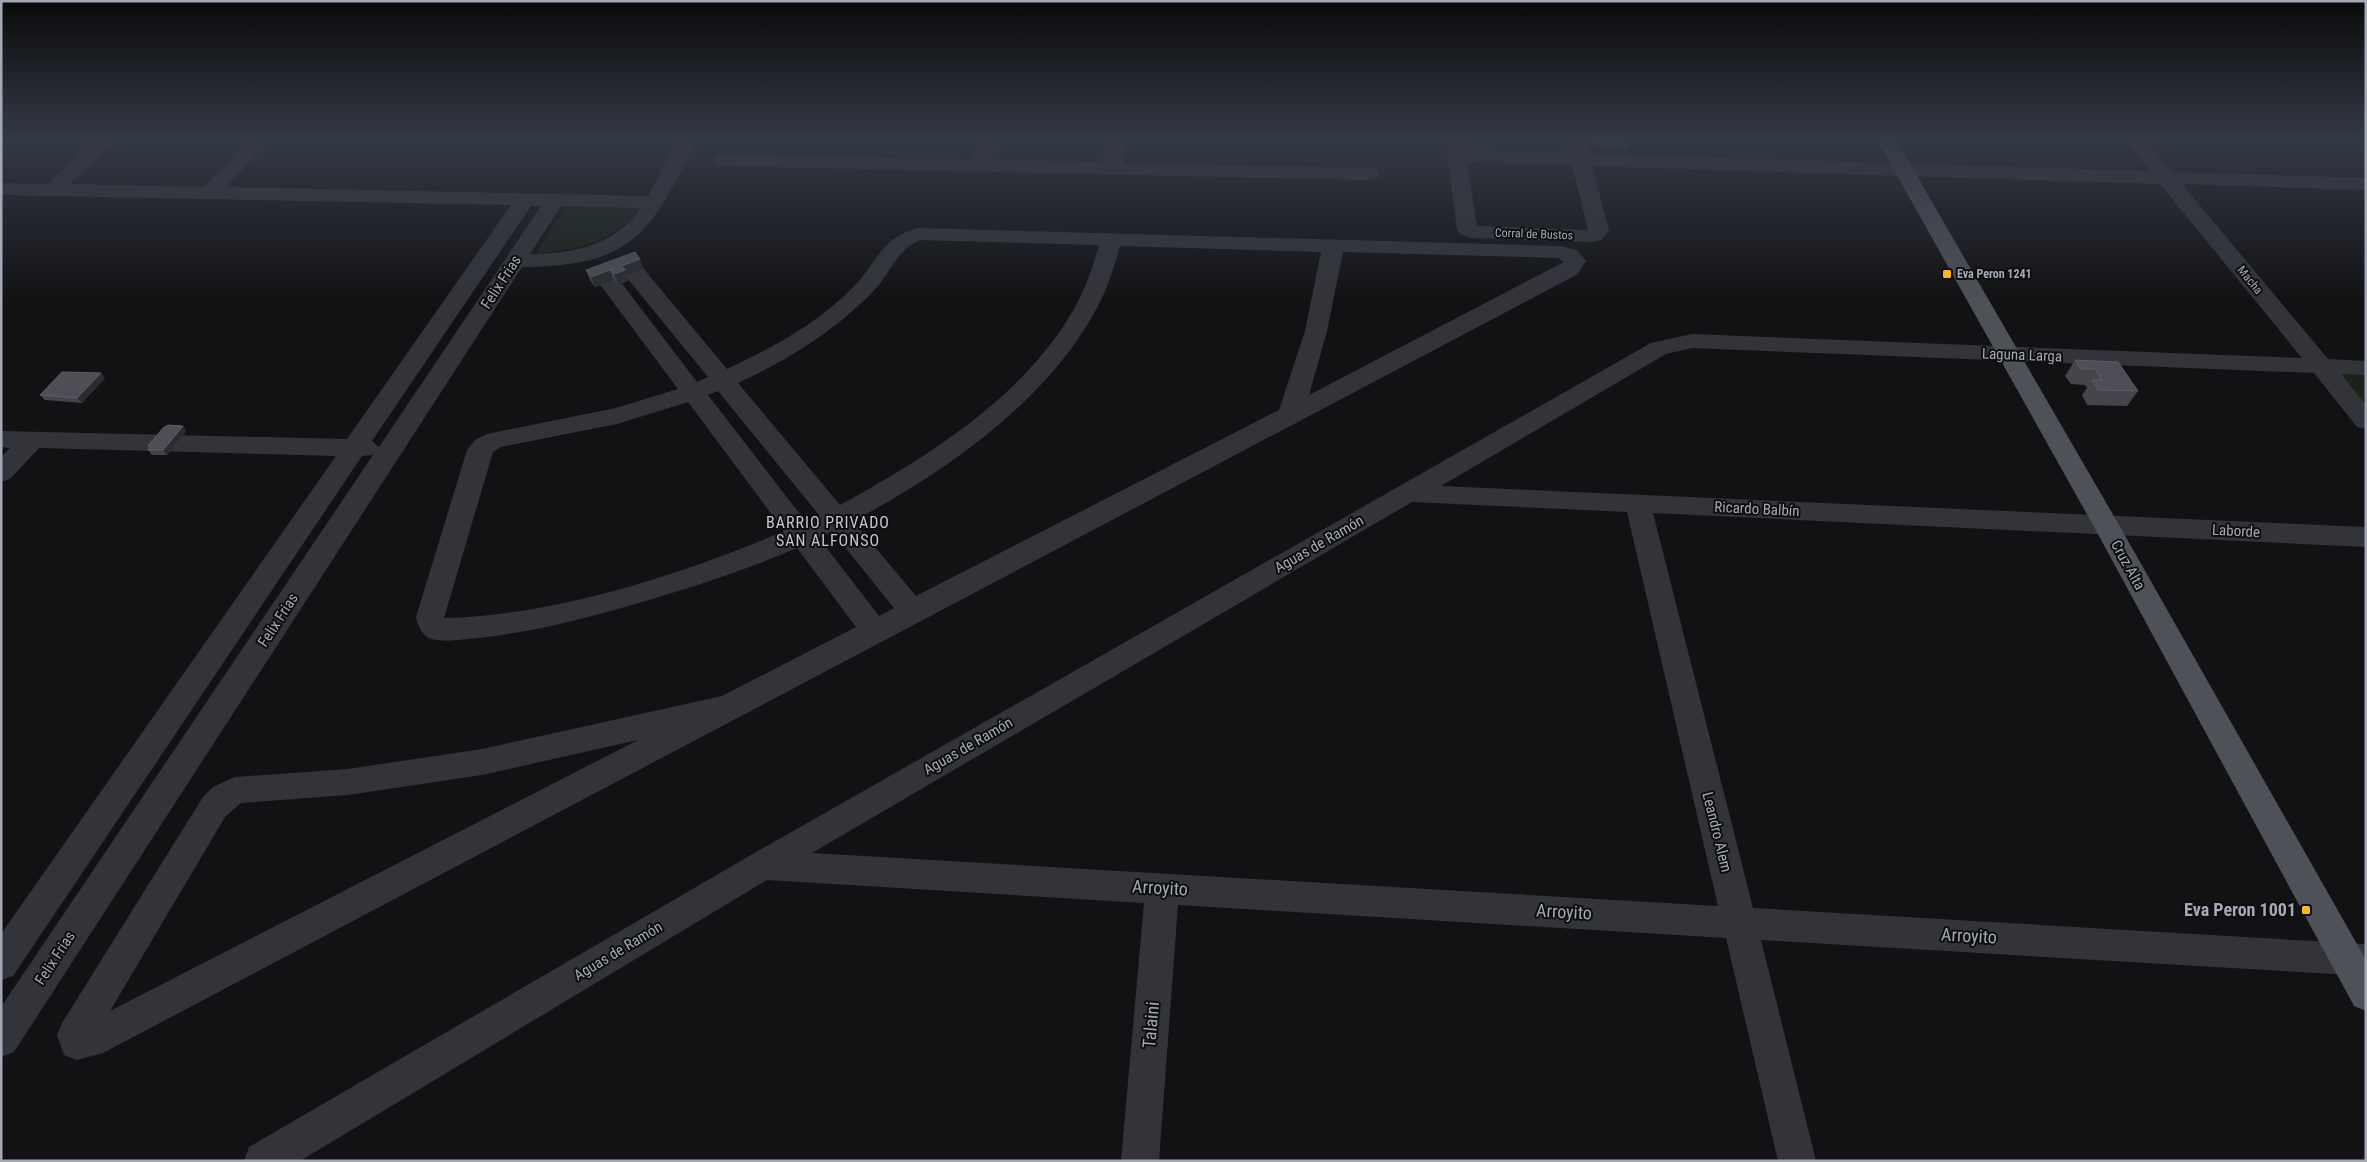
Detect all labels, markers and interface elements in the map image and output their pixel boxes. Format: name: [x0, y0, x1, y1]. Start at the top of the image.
street label: Corral de Bustos: [1495, 226, 1573, 242]
street label: Felix Frias: [477, 252, 525, 312]
street label: Macha: [2235, 263, 2266, 297]
place label: Eva Peron 1241: [1957, 267, 2032, 281]
marker: Eva Peron 1241: [1941, 268, 1953, 280]
street label: Laguna Larga: [1982, 345, 2062, 365]
street label: Ricardo Balbín: [1714, 498, 1800, 520]
street label: Aguas de Ramón: [1271, 511, 1367, 577]
district label: BARRIO PRIVADO SAN ALFONSO: [766, 513, 890, 550]
street label: Laborde: [2211, 521, 2261, 541]
street label: Cruz Alta: [2107, 537, 2149, 593]
street label: Felix Frias: [254, 590, 302, 650]
street label: Aguas de Ramón: [920, 713, 1016, 779]
street label: Leandro Alem: [1698, 790, 1736, 874]
street label: Arroyito: [1132, 876, 1188, 899]
place label: Eva Peron 1001: [2184, 899, 2296, 920]
street label: Arroyito: [1536, 900, 1592, 923]
marker: Eva Peron 1001: [2300, 904, 2312, 916]
street label: Aguas de Ramón: [571, 918, 665, 984]
street label: Arroyito: [1941, 924, 1997, 947]
street label: Felix Frias: [31, 928, 79, 988]
street label: Talaini: [1138, 1001, 1163, 1049]

